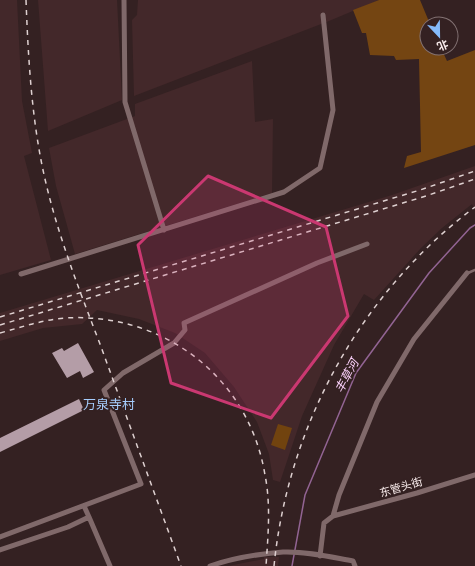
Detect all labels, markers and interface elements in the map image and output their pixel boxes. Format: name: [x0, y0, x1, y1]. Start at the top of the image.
north arrow: [419, 16, 459, 56]
text: 北: [435, 36, 450, 54]
water label: 丰草河: [331, 355, 364, 396]
district label: 万泉寺村: [83, 396, 135, 414]
street label: 东管头街: [378, 474, 424, 501]

